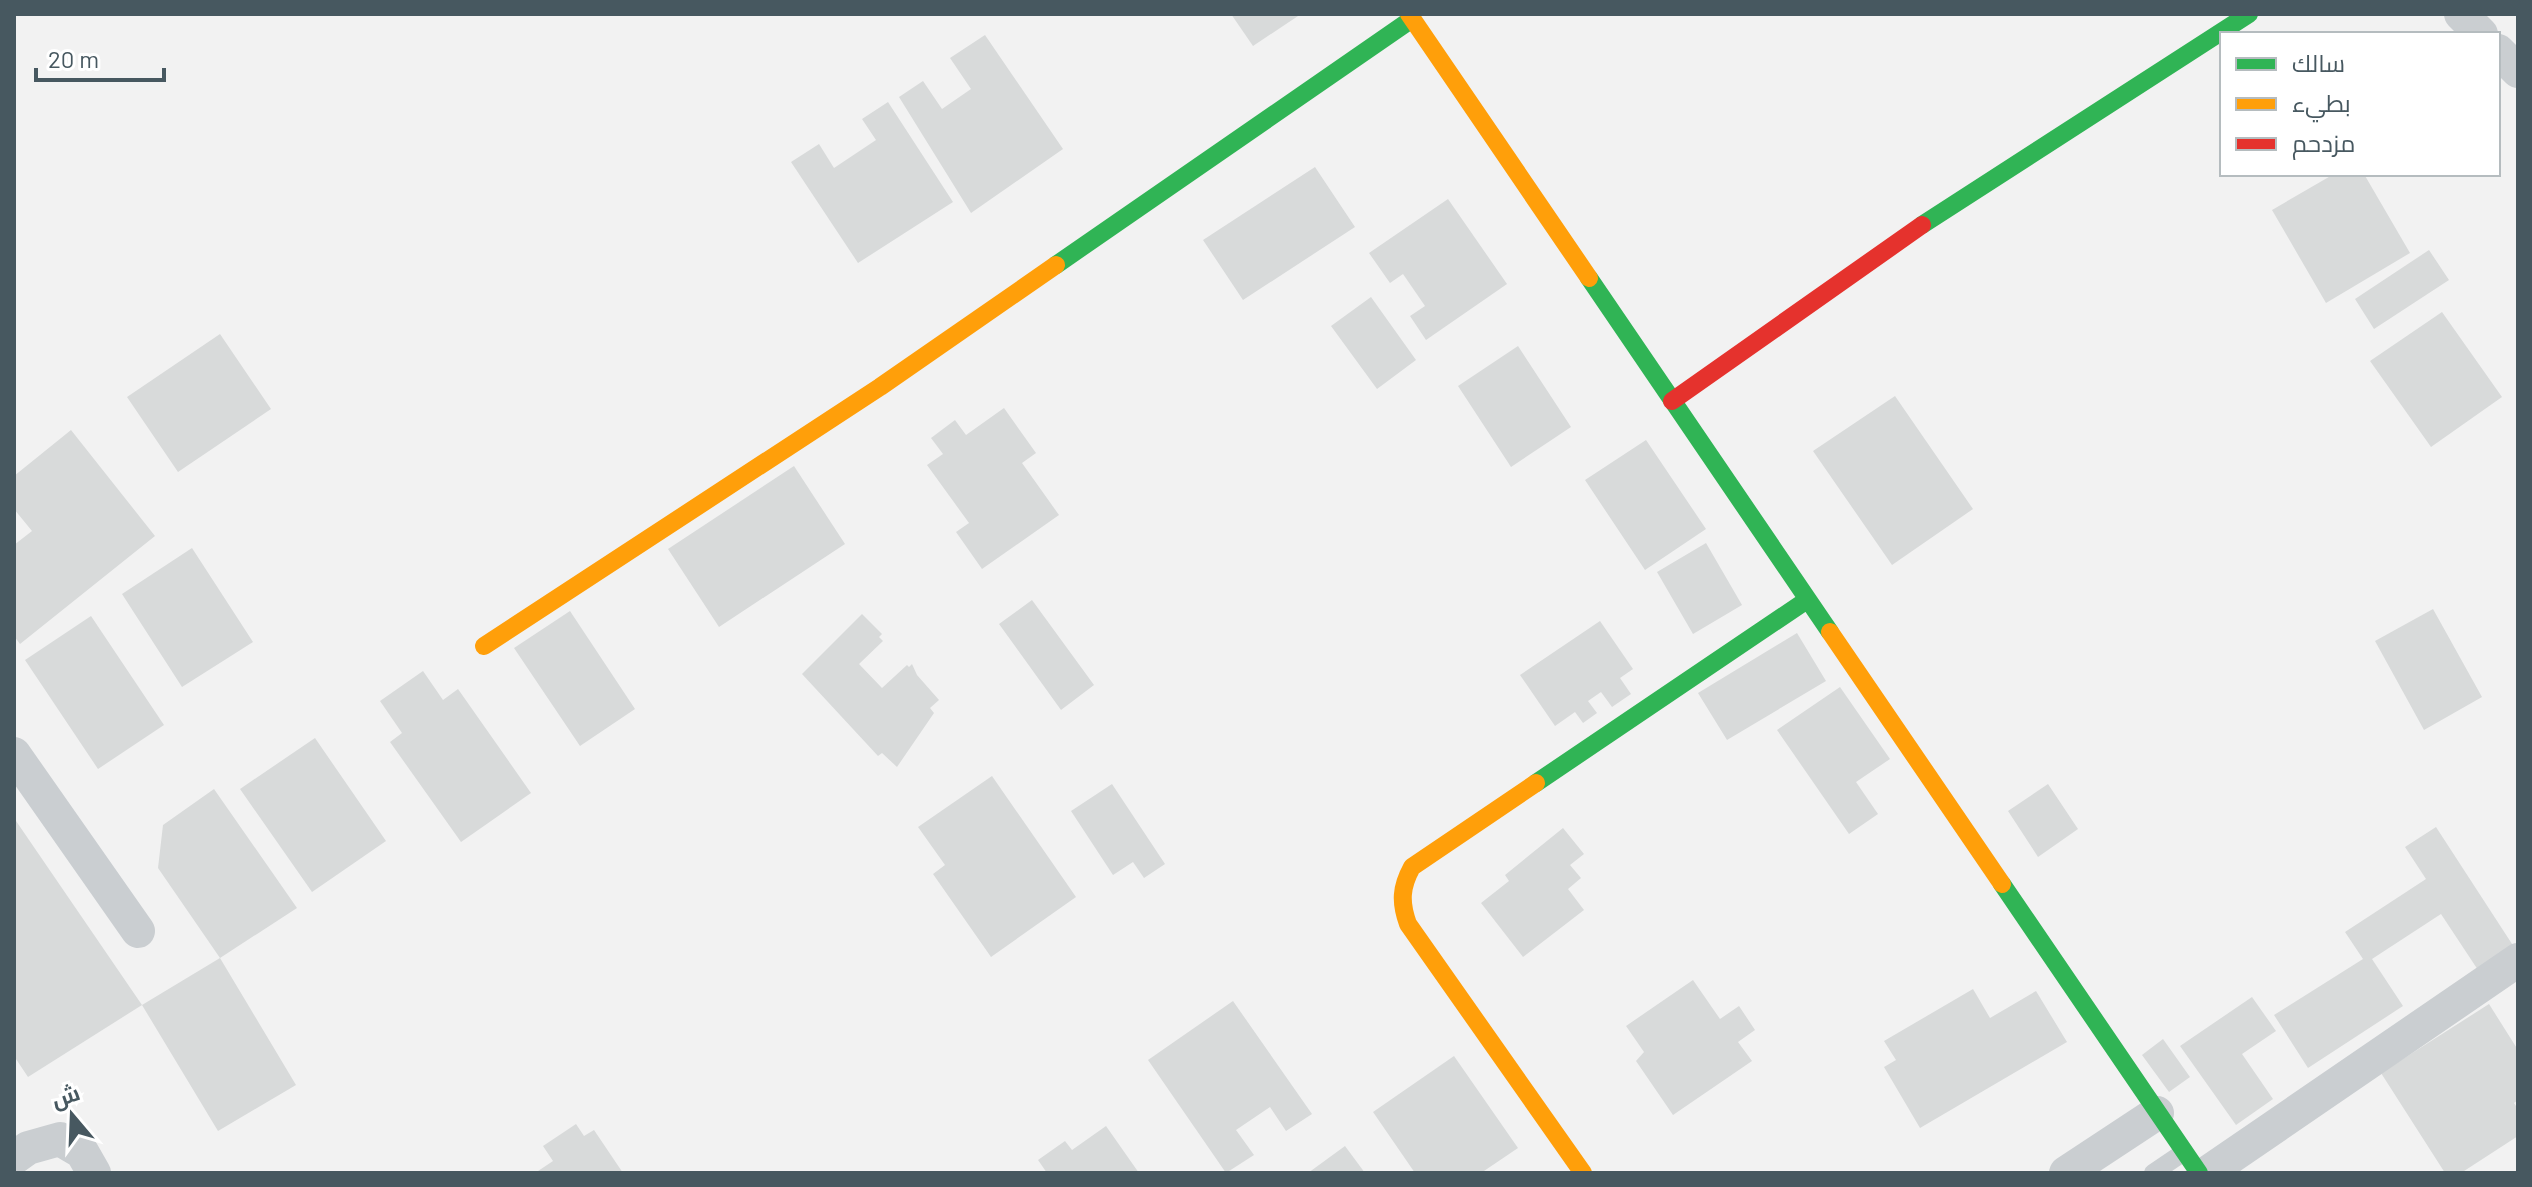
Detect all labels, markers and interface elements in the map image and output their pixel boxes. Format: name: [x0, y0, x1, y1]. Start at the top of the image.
scale bar: [36, 32, 164, 82]
legend: [2220, 32, 2500, 176]
text: 20 m: [48, 44, 99, 73]
text: سالك: [2292, 48, 2345, 77]
text: بطيء: [2292, 88, 2351, 123]
text: مزدحم: [2292, 128, 2355, 160]
north arrow: [32, 1075, 112, 1155]
text: ش: [48, 1078, 83, 1114]

